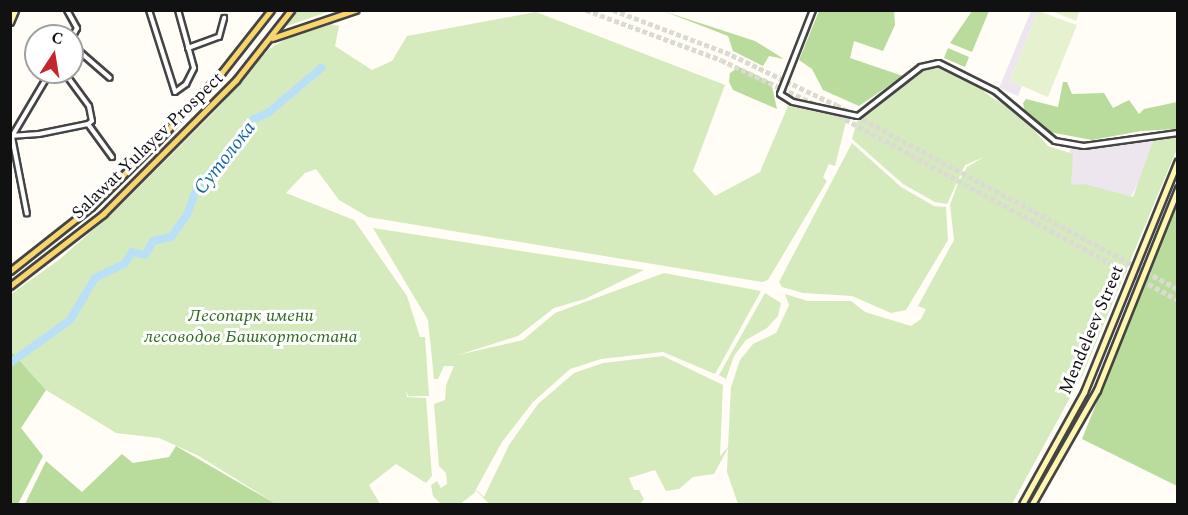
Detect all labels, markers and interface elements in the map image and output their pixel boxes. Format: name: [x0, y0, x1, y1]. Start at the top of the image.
north arrow: [24, 24, 84, 84]
text: С: [49, 25, 65, 51]
street label: Salawat Yulayev Prospect: [68, 68, 228, 224]
water label: Сутолока: [189, 116, 261, 200]
street label: Mendeleev Street: [1055, 262, 1129, 398]
park label: Лесопарк имени лесоводов Башкортостана: [144, 306, 358, 348]

